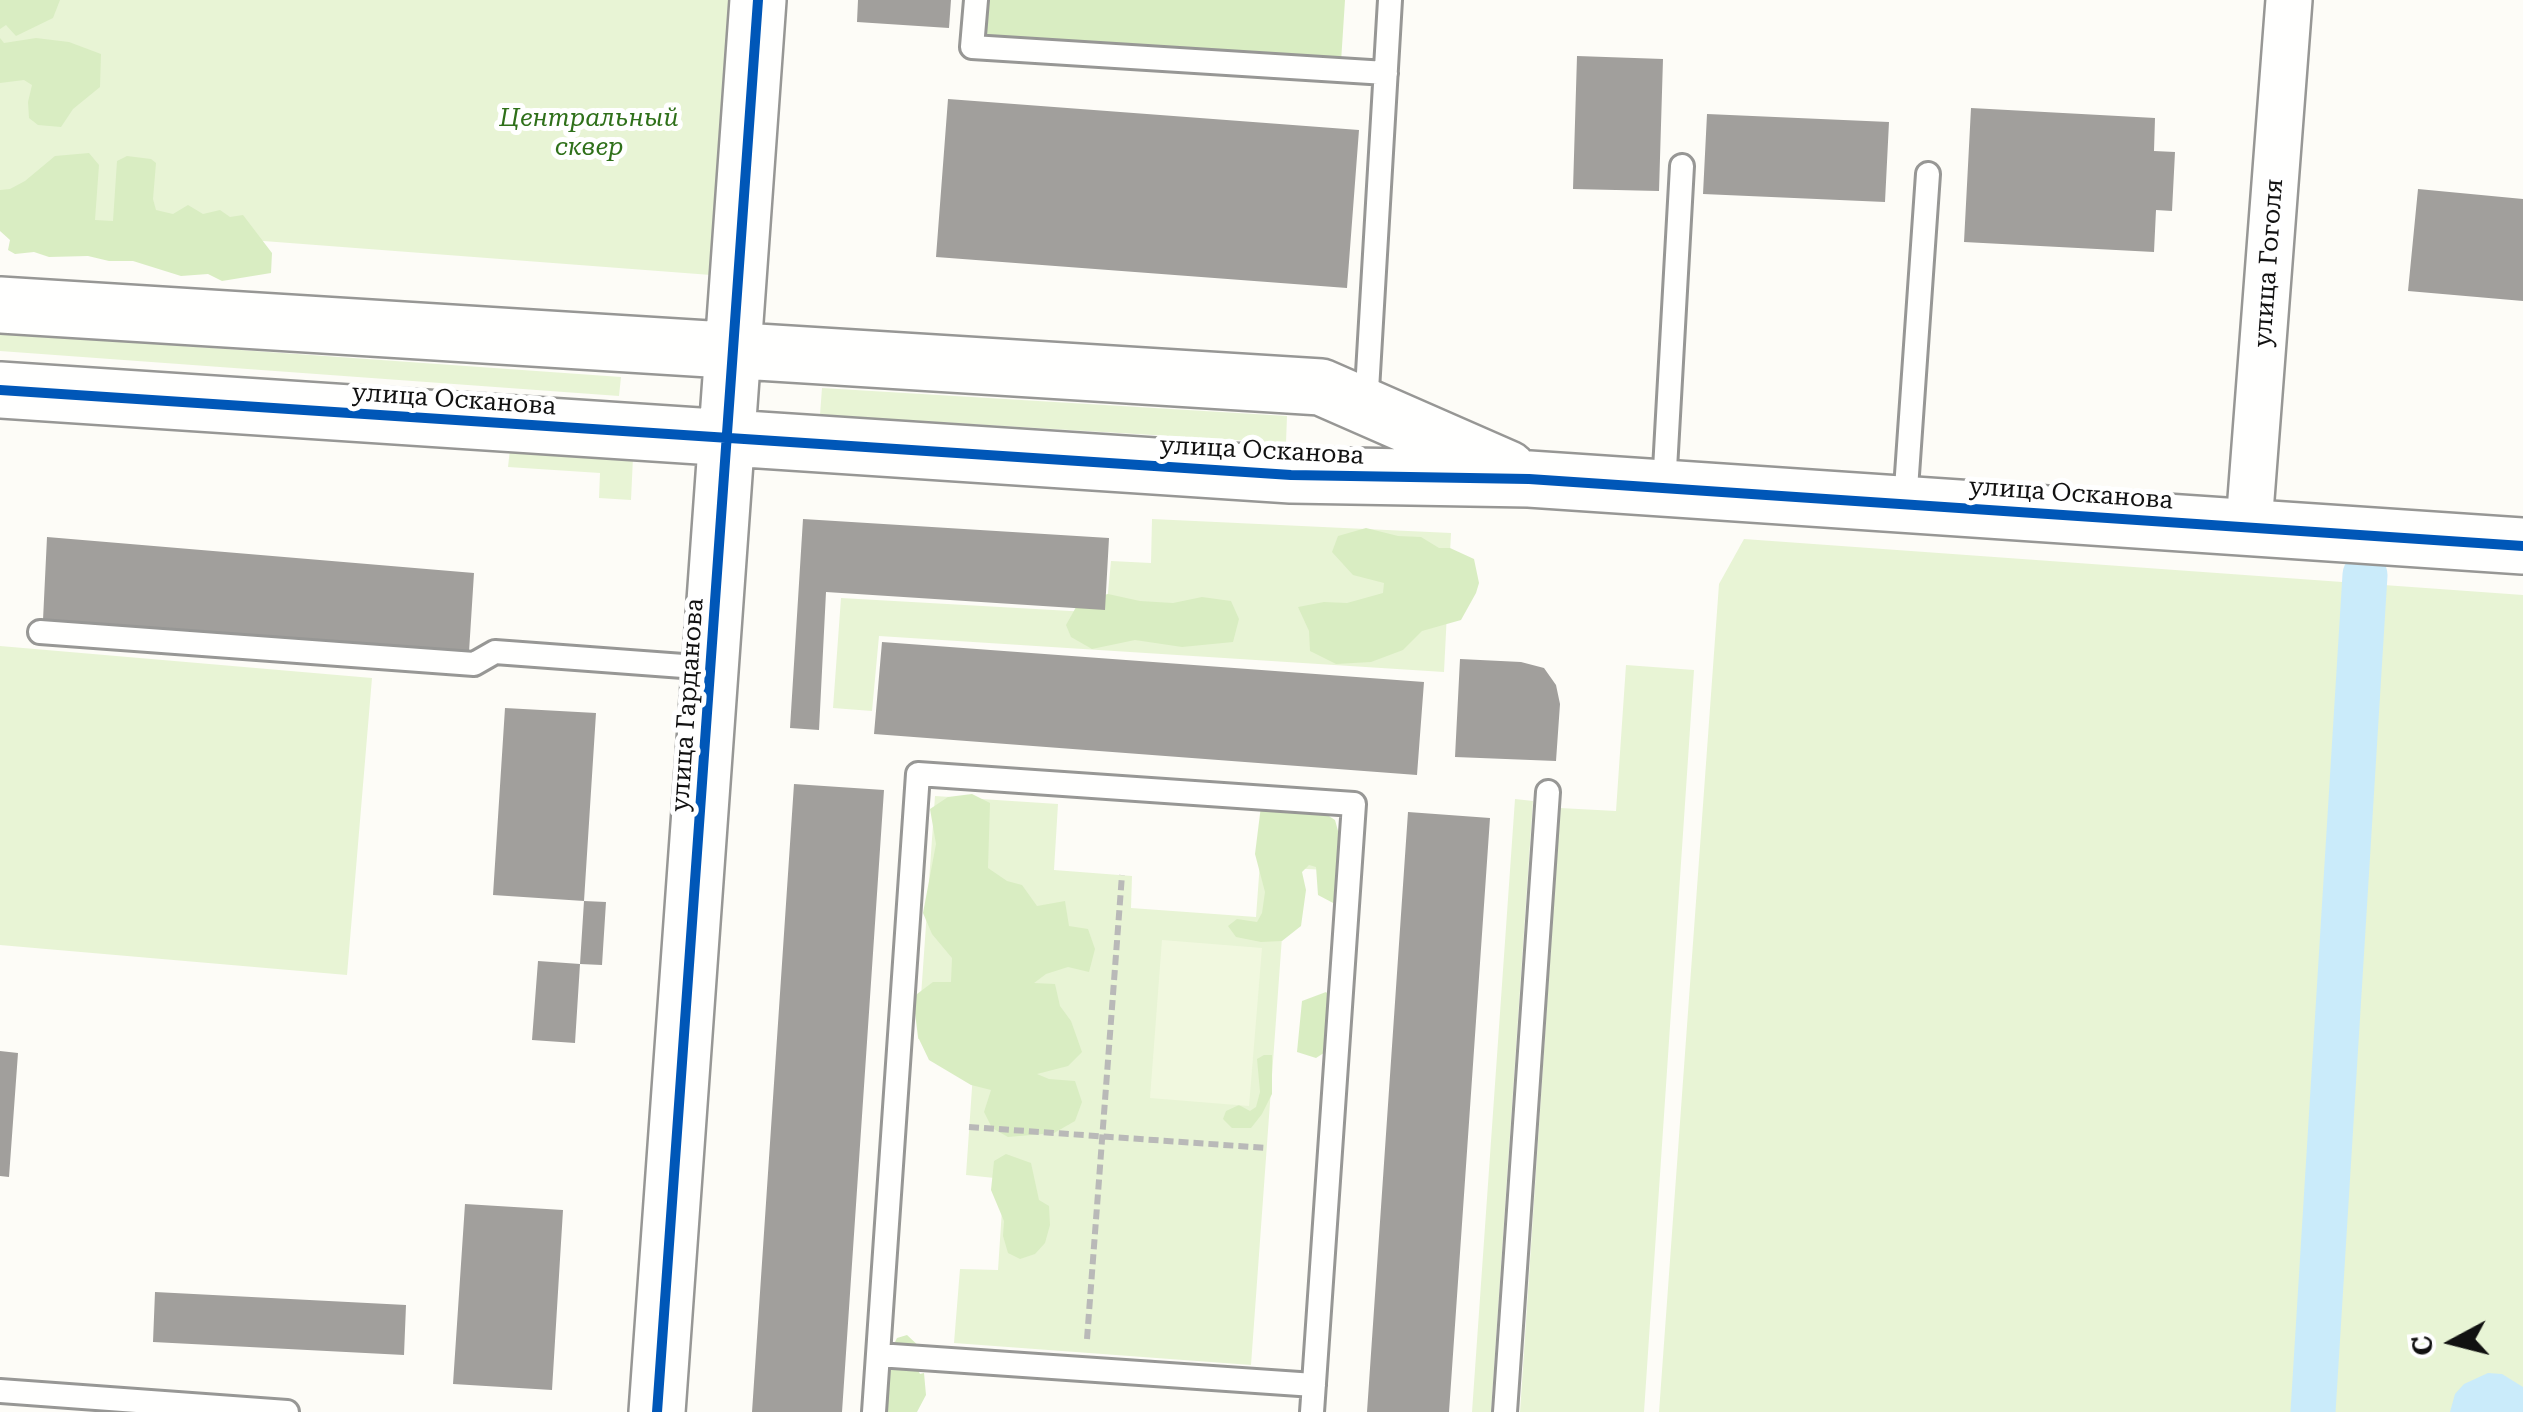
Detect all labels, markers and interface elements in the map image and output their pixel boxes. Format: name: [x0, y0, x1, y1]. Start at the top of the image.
park label: Центральный сквер: [499, 104, 679, 163]
street label: улица Гоголя: [2248, 178, 2290, 348]
street label: улица Осканова: [351, 378, 557, 422]
street label: улица Осканова: [1159, 431, 1365, 471]
street label: улица Осканова: [1968, 472, 2174, 516]
street label: улица Гарданова: [666, 597, 710, 813]
north arrow: [2403, 1292, 2503, 1392]
text: С: [2405, 1334, 2440, 1357]

